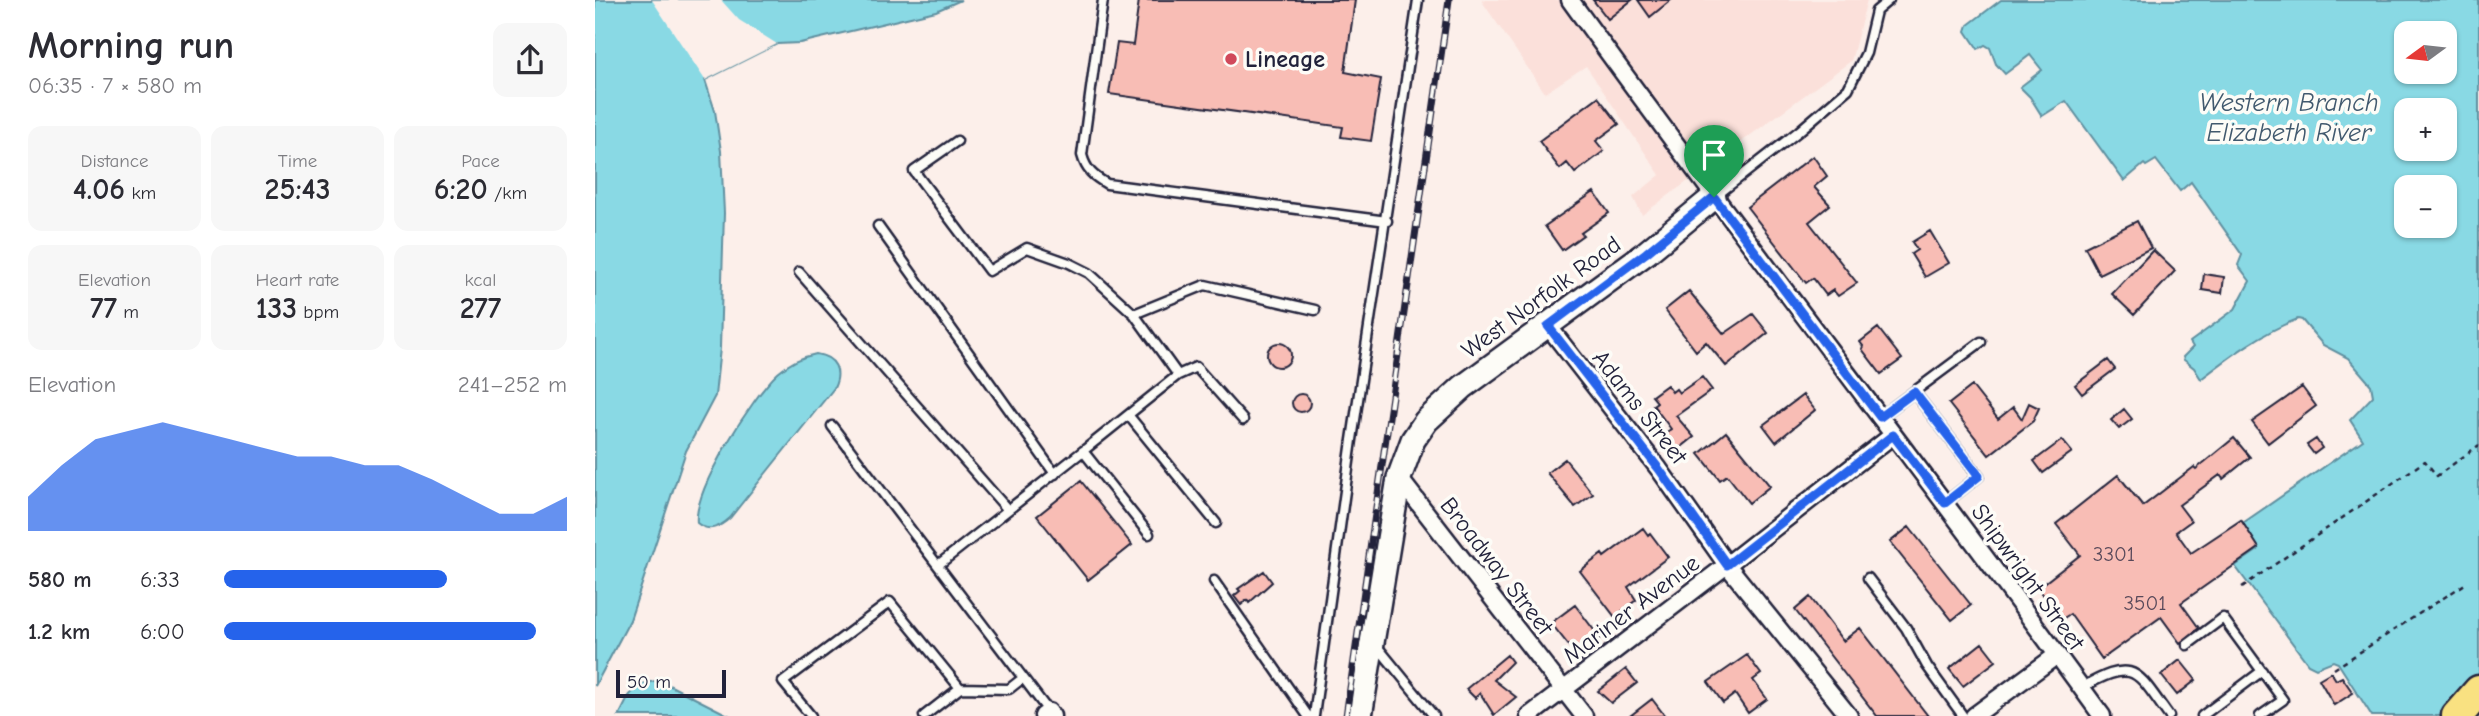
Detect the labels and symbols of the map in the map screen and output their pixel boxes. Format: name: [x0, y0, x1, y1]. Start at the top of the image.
north arrow: [2394, 21, 2457, 84]
place label: Lineage: [1245, 45, 1325, 73]
marker: Lineage: [1223, 51, 1239, 67]
water label: Western Branch Elizabeth River: [2199, 88, 2379, 148]
pin: [1684, 125, 1744, 197]
street label: West Norfolk Road: [1456, 230, 1626, 364]
street label: Adams Street: [1587, 344, 1694, 470]
street label: Broadway Street: [1435, 492, 1560, 641]
street label: Shipwright Street: [1966, 498, 2091, 657]
house number: 3301: [2093, 542, 2135, 566]
street label: Mariner Avenue: [1557, 549, 1705, 669]
house number: 3501: [2123, 591, 2167, 615]
scale bar: [616, 667, 726, 699]

